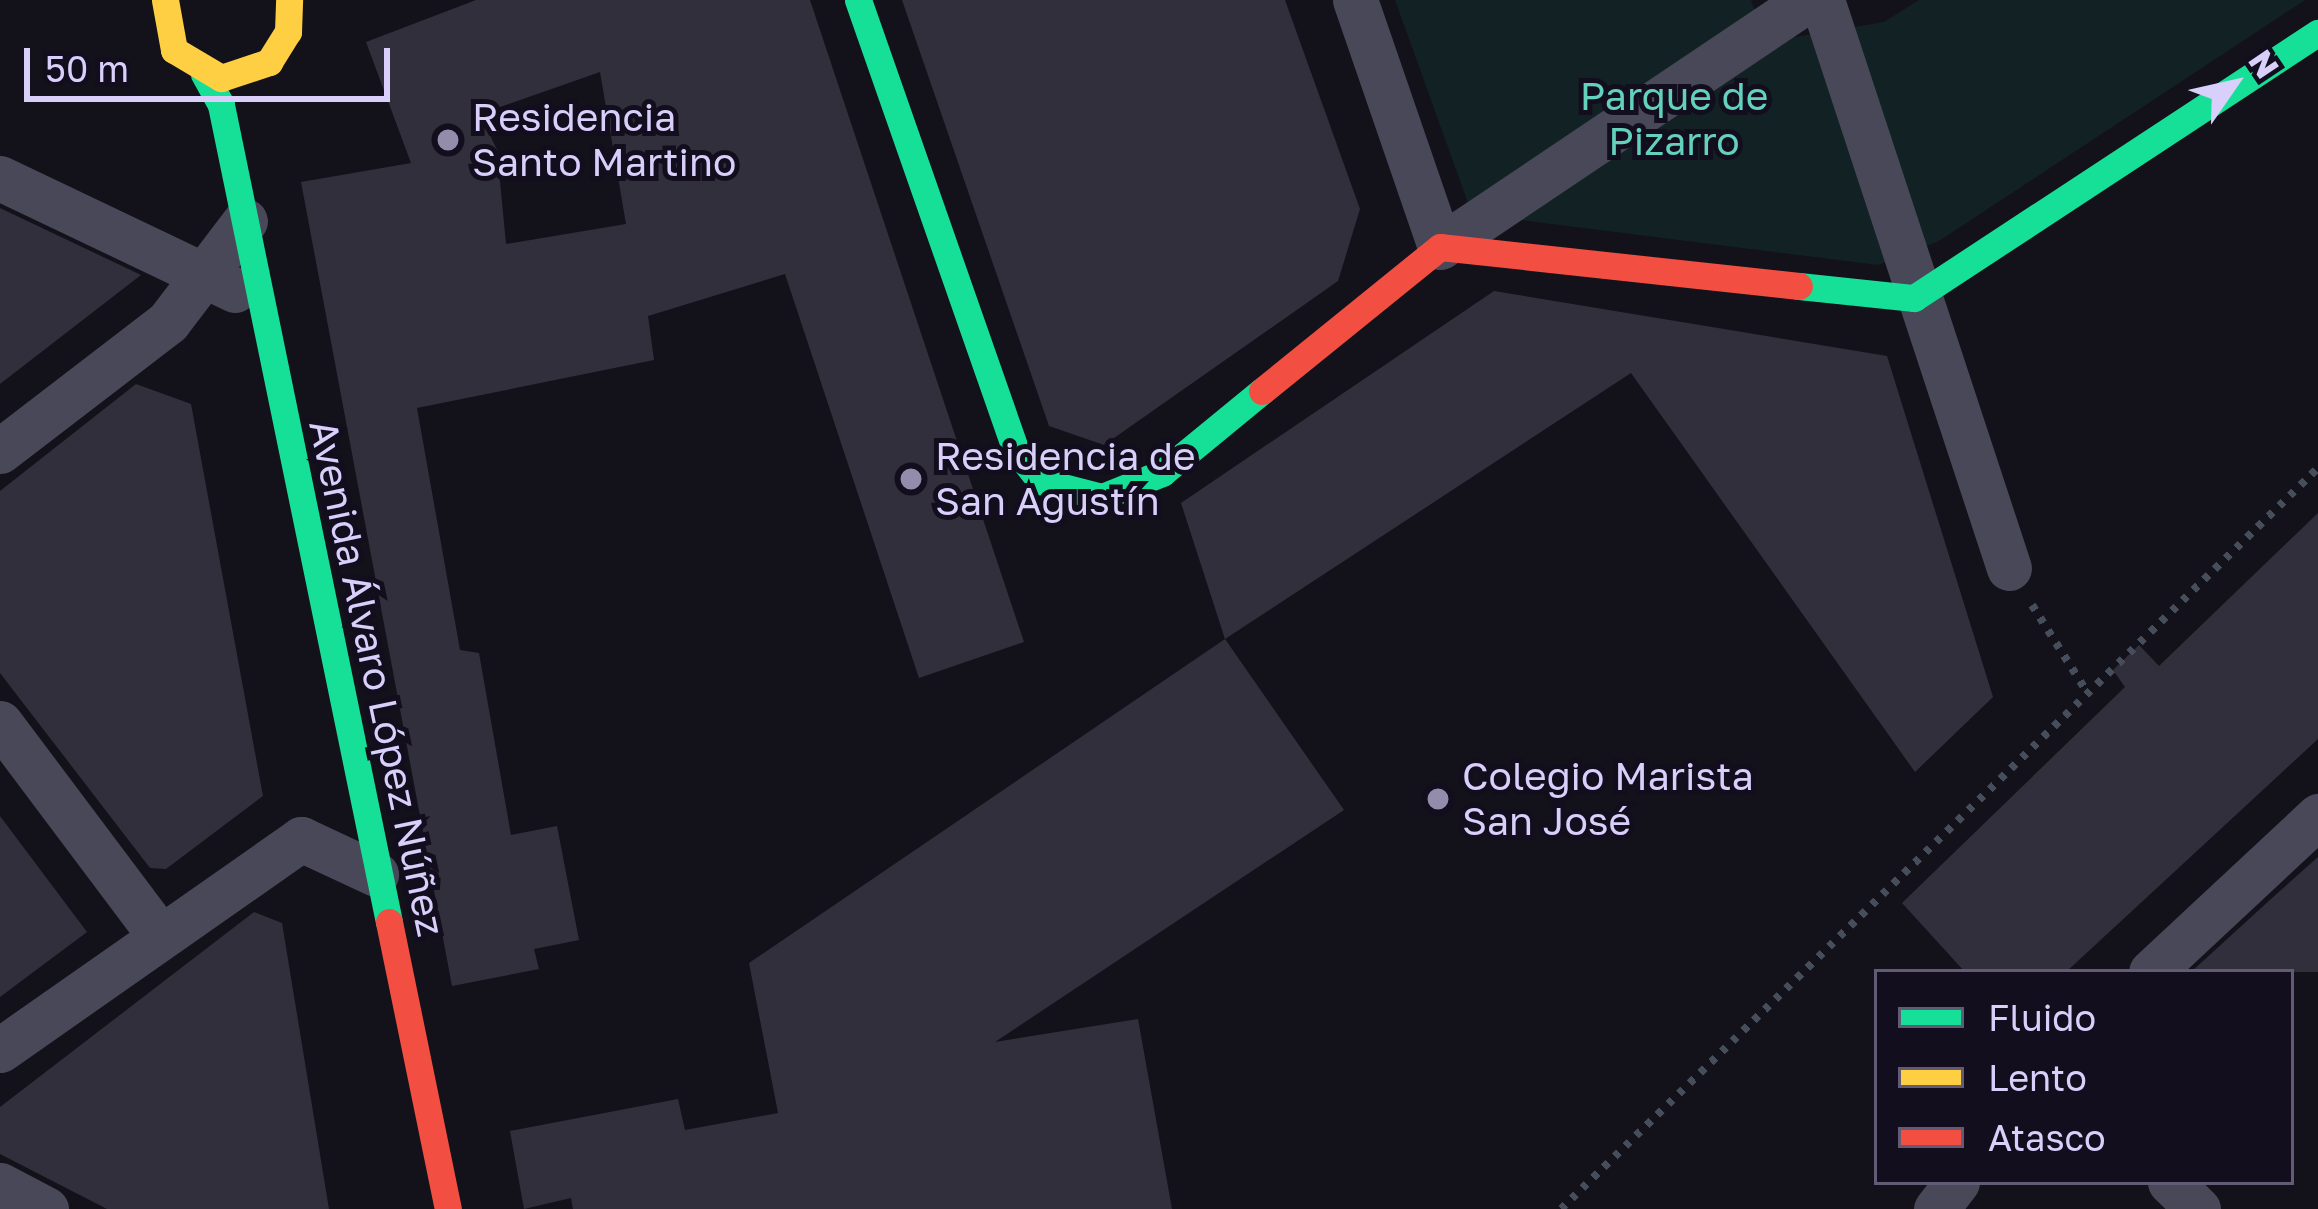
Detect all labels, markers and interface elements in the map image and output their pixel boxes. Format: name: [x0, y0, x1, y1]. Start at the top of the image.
scale bar: [30, 24, 396, 98]
north arrow: [2174, 24, 2294, 144]
text: N: [2241, 42, 2287, 85]
text: 50 m: [45, 47, 129, 90]
park label: Parque de Pizarro: [1580, 74, 1768, 165]
place label: Residencia Santo Martino: [472, 95, 736, 186]
marker: Residencia Santo Martino: [435, 127, 461, 153]
street label: Avenida Álvaro López Núñez: [299, 416, 455, 940]
place label: Residencia de San Agustín: [935, 434, 1196, 525]
marker: Residencia de San Agustín: [898, 466, 924, 492]
place label: Colegio Marista San José: [1462, 754, 1754, 845]
marker: Colegio Marista San José: [1425, 786, 1451, 812]
legend: [1874, 969, 2294, 1185]
text: Fluido: [1988, 996, 2096, 1039]
text: Lento: [1988, 1056, 2087, 1099]
text: Atasco: [1988, 1116, 2106, 1159]

